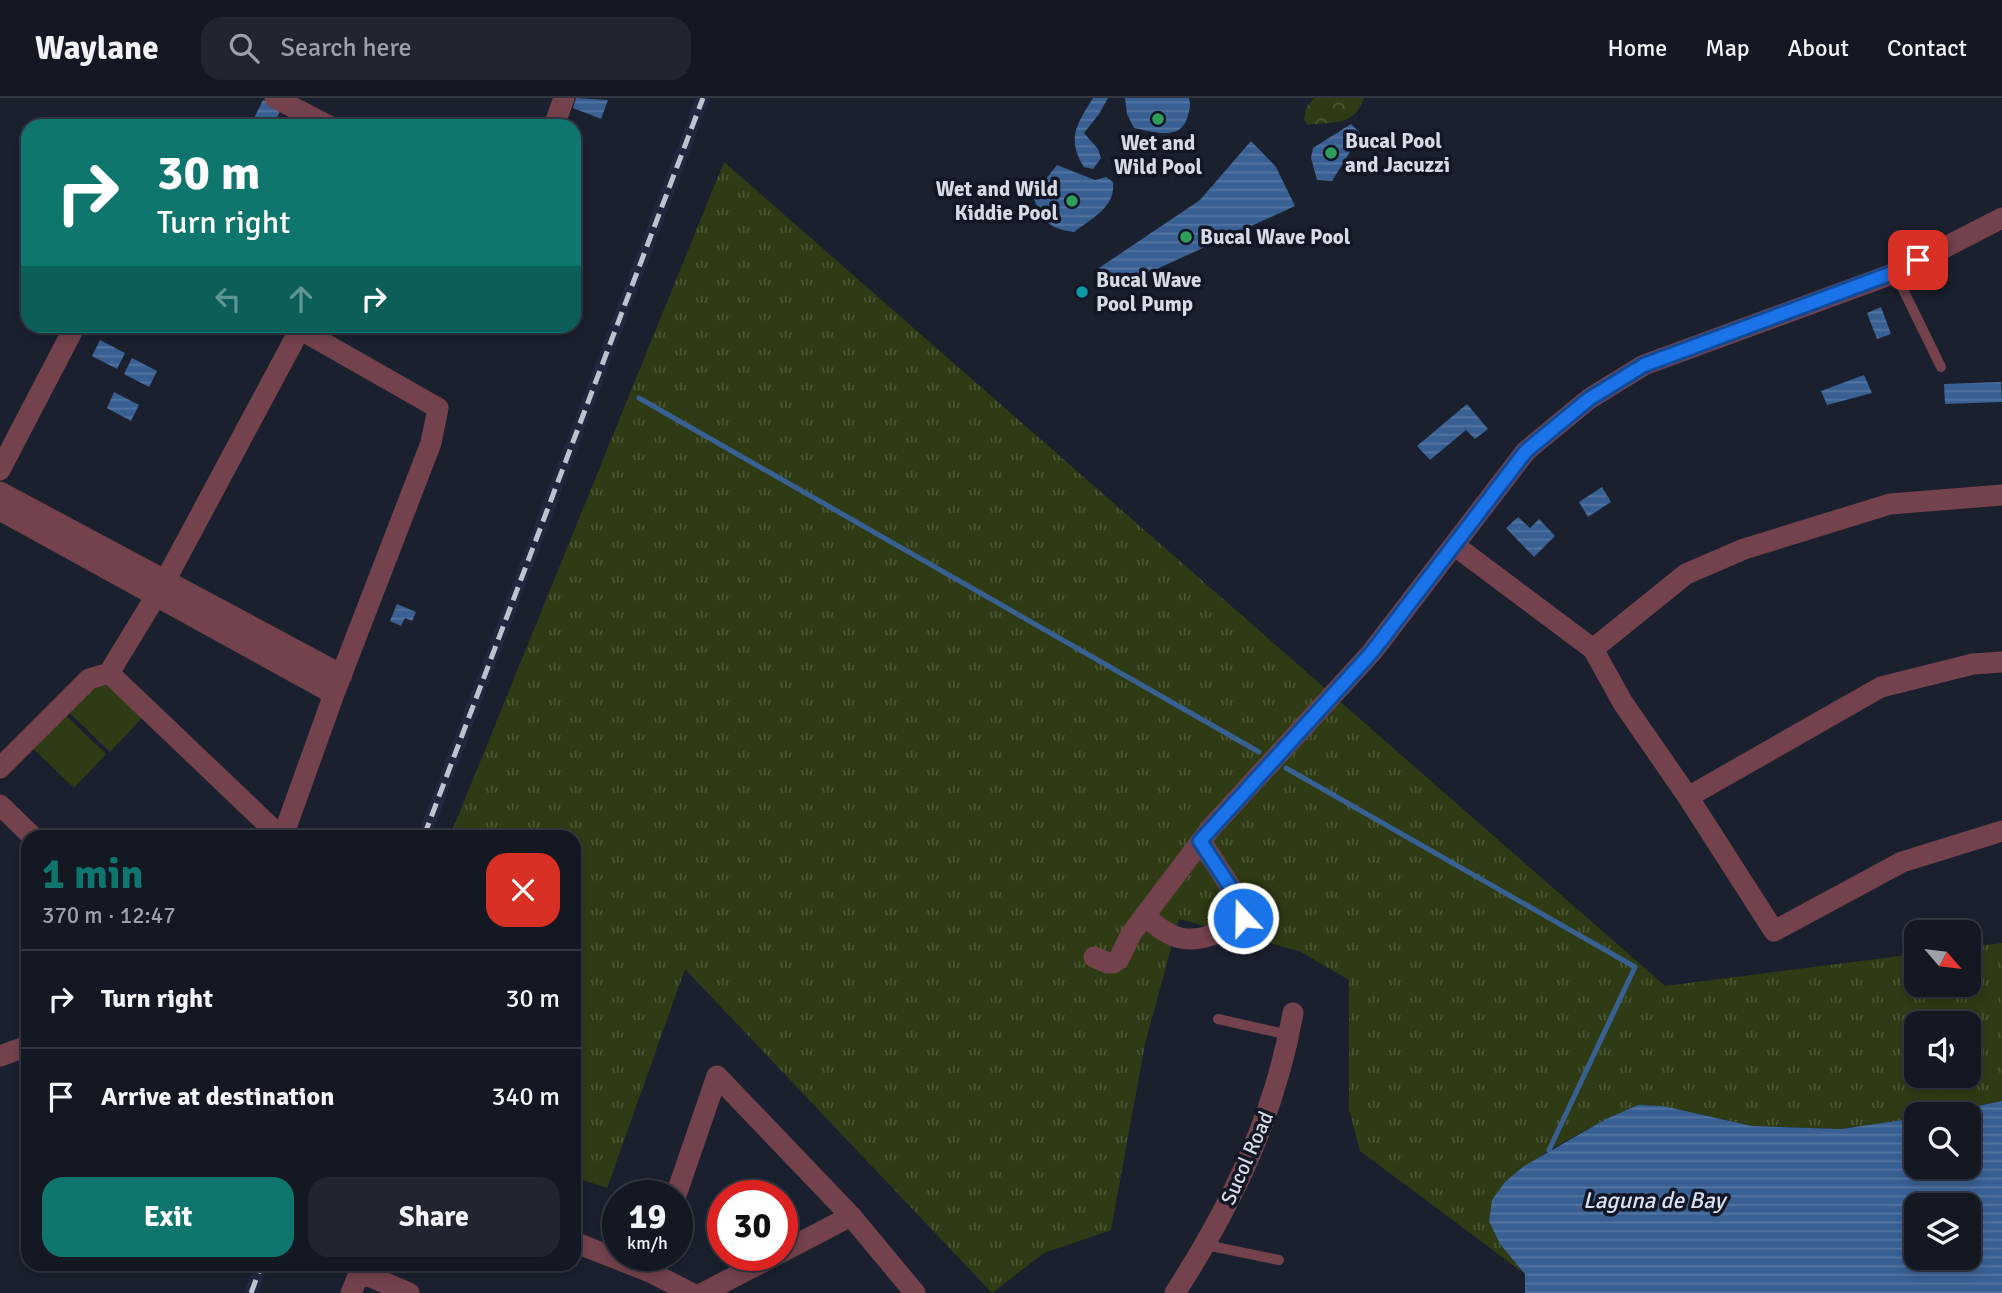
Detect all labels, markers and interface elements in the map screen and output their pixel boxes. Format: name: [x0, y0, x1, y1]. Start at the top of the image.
search box: [201, 17, 691, 80]
text: Waylane: [35, 28, 159, 69]
icon: search: [225, 29, 263, 67]
text: Search here: [281, 32, 412, 64]
text: Home: [1607, 33, 1667, 63]
text: Map: [1705, 33, 1750, 63]
text: About: [1788, 33, 1849, 63]
text: Contact: [1887, 33, 1967, 63]
marker: Wet and Wild Pool: [1150, 111, 1166, 127]
place label: Bucal Pool and Jacuzzi: [1345, 128, 1450, 178]
place label: Wet and Wild Pool: [1114, 130, 1202, 180]
text: 30 m: [157, 143, 260, 203]
marker: Bucal Pool and Jacuzzi: [1323, 145, 1339, 161]
icon: right: [42, 147, 133, 238]
place label: Wet and Wild Kiddie Pool: [936, 176, 1058, 226]
marker: Wet and Wild Kiddie Pool: [1064, 193, 1080, 209]
text: Turn right: [157, 203, 290, 242]
place label: Bucal Wave Pool: [1200, 224, 1351, 250]
marker: Bucal Wave Pool: [1178, 229, 1194, 245]
pin: [1888, 230, 1948, 290]
icon: arrive: [1899, 241, 1937, 279]
place label: Bucal Wave Pool Pump: [1096, 267, 1201, 317]
icon: left: [209, 280, 247, 318]
icon: ahead: [282, 280, 320, 318]
icon: right: [355, 280, 393, 318]
marker: Bucal Wave Pool Pump: [1074, 284, 1090, 300]
text: 1 min: [42, 849, 143, 900]
button: close: [486, 853, 560, 927]
position arrow: [1206, 881, 1280, 955]
text: 370 m · 12:47: [42, 901, 176, 930]
north arrow: [1904, 920, 1981, 998]
map controls: [1904, 920, 1981, 1270]
icon: right: [42, 980, 80, 1018]
text: Turn right: [101, 983, 213, 1015]
text: 30 m: [505, 983, 560, 1015]
button: sound: [1904, 1011, 1981, 1088]
icon: arrive: [42, 1078, 80, 1116]
text: Arrive at destination: [101, 1081, 334, 1113]
text: 340 m: [491, 1081, 560, 1113]
button: search: [1904, 1102, 1981, 1179]
street label: Sucol Road: [1215, 1107, 1279, 1209]
button: Exit: [42, 1177, 294, 1257]
button: Share: [308, 1177, 560, 1257]
speed limit sign: 30: [707, 1180, 798, 1271]
water label: Laguna de Bay: [1583, 1186, 1728, 1215]
button: layers: [1904, 1193, 1981, 1270]
text: 19: [629, 1195, 666, 1238]
text: km/h: [627, 1232, 668, 1254]

